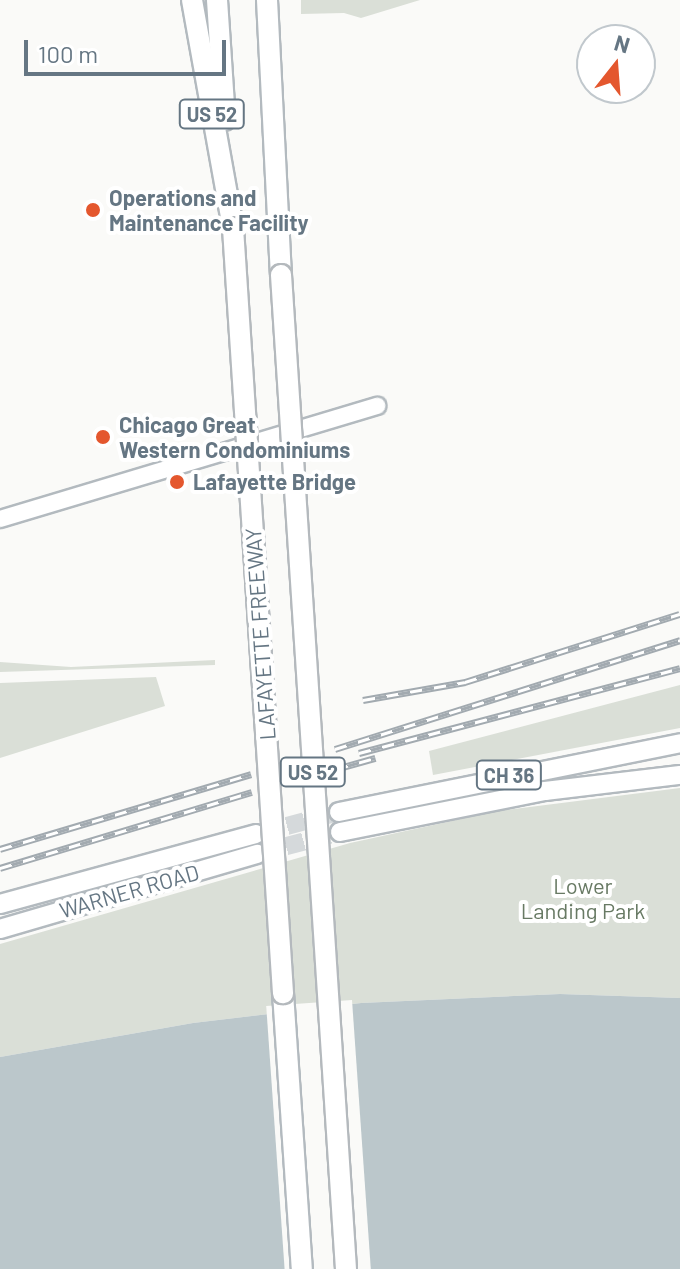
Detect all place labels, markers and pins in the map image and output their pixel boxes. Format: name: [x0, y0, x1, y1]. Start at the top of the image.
place label: Operations and Maintenance Facility: [109, 184, 309, 236]
marker: Operations and Maintenance Facility: [84, 201, 102, 219]
place label: Chicago Great Western Condominiums: [119, 411, 350, 462]
marker: Chicago Great Western Condominiums: [94, 428, 112, 446]
place label: Lafayette Bridge: [193, 469, 356, 495]
marker: Lafayette Bridge: [168, 473, 186, 491]

